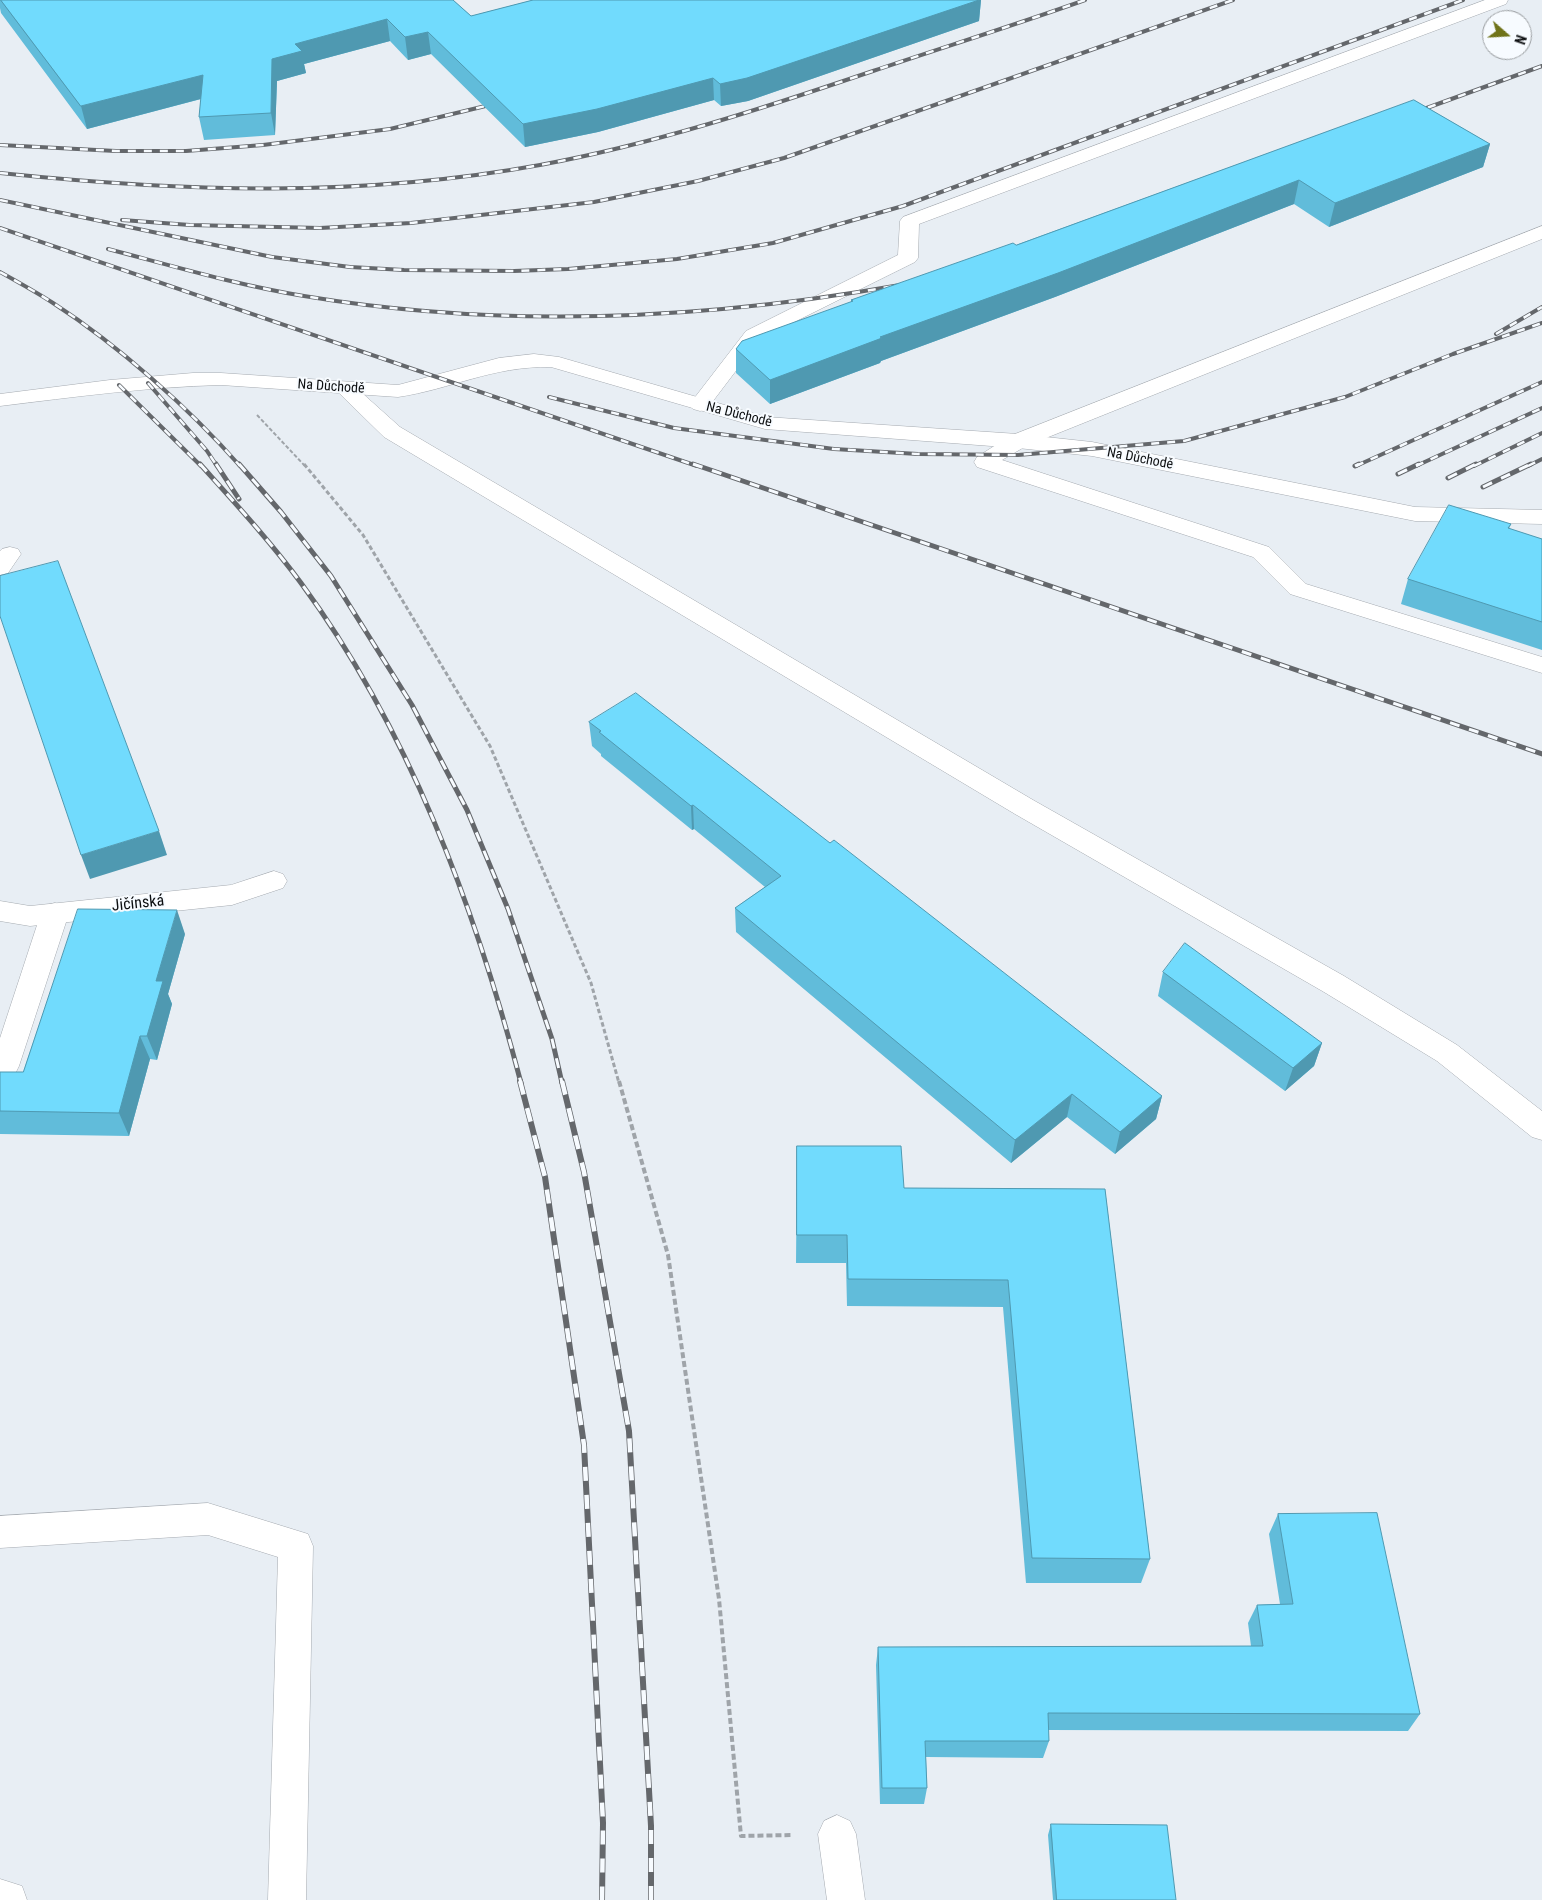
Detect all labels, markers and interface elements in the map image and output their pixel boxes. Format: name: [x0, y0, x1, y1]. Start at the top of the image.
north arrow: [1482, 10, 1532, 60]
text: N: [1511, 33, 1529, 46]
street label: Na Důchodě: [297, 376, 365, 398]
street label: Na Důchodě: [704, 399, 774, 431]
street label: Na Důchodě: [1105, 444, 1175, 474]
street label: Jičínská: [111, 892, 165, 916]

